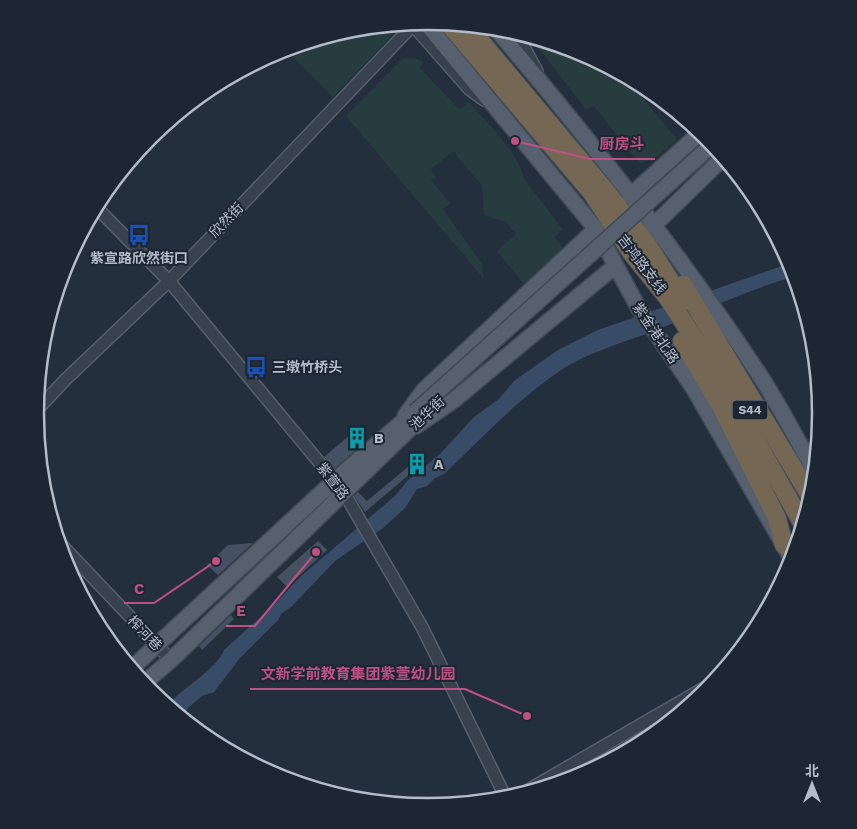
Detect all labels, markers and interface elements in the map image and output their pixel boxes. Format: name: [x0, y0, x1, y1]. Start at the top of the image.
callout: 厨房斗: [590, 129, 655, 159]
text: 厨房斗: [599, 135, 645, 153]
street label: 欣然街: [206, 199, 246, 241]
bus stop icon: 紫宣路欣然街口: [126, 222, 152, 248]
street label: 吉鸿路支线: [615, 231, 669, 297]
place label: 紫宣路欣然街口: [90, 250, 188, 266]
street label: 紫金港北路: [630, 300, 682, 366]
bus stop icon: 三墩竹桥头: [243, 354, 269, 380]
place label: 三墩竹桥头: [272, 359, 342, 375]
street label: 池华街: [406, 393, 448, 433]
road number: S44: [732, 400, 768, 420]
building icon: B: [344, 425, 370, 451]
place label: B: [374, 430, 384, 446]
building icon: A: [404, 451, 430, 477]
place label: A: [434, 456, 444, 472]
street label: 紫萱路: [314, 459, 352, 503]
callout: C: [124, 573, 154, 603]
text: C: [134, 580, 144, 598]
callout: E: [226, 596, 255, 626]
text: E: [236, 602, 246, 620]
street label: 榨河巷: [125, 612, 165, 654]
callout: 文新学前教育集团紫萱幼儿园: [250, 659, 465, 689]
text: 文新学前教育集团紫萱幼儿园: [260, 665, 456, 683]
north arrow: [787, 759, 837, 809]
text: 北: [805, 763, 819, 779]

